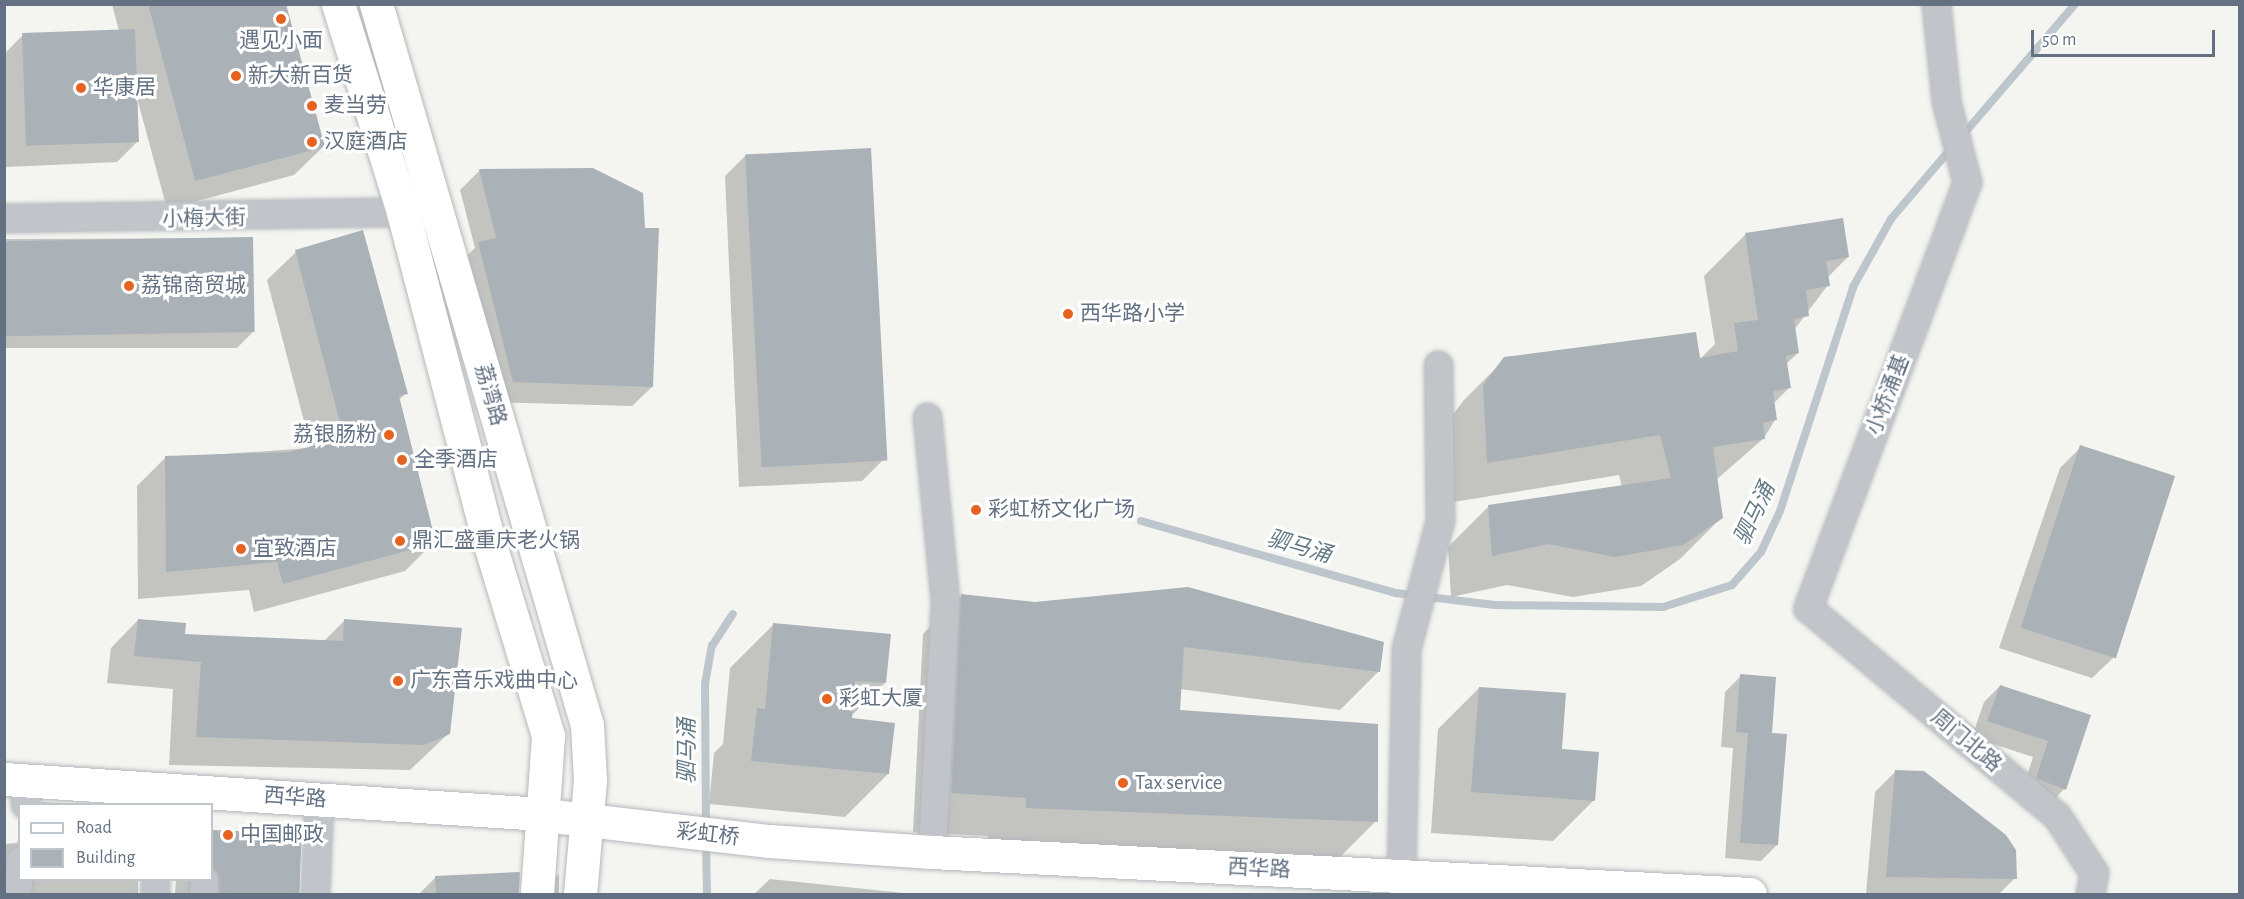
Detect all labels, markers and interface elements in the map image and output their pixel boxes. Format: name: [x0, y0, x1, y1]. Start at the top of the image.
marker: 遇见小面: [274, 12, 288, 26]
scale bar: [2034, 18, 2218, 56]
place label: 遇见小面: [239, 28, 323, 54]
text: 50 m: [2042, 31, 2076, 49]
place label: 新大新百货: [248, 63, 353, 89]
marker: 新大新百货: [229, 69, 243, 83]
place label: 华康居: [93, 75, 156, 101]
marker: 华康居: [74, 81, 88, 95]
place label: 麦当劳: [324, 93, 387, 119]
marker: 麦当劳: [305, 99, 319, 113]
place label: 汉庭酒店: [324, 129, 408, 155]
marker: 汉庭酒店: [305, 135, 319, 149]
street label: 小梅大街: [162, 206, 246, 232]
place label: 荔锦商贸城: [141, 273, 246, 299]
marker: 荔锦商贸城: [122, 279, 136, 293]
place label: 西华路小学: [1080, 301, 1185, 327]
marker: 西华路小学: [1061, 307, 1075, 321]
street label: 小桥涌基: [1861, 351, 1915, 439]
street label: 荔湾路: [469, 361, 511, 429]
place label: 荔银肠粉: [293, 422, 377, 448]
marker: 荔银肠粉: [382, 428, 396, 442]
place label: 全季酒店: [414, 447, 498, 473]
marker: 全季酒店: [395, 453, 409, 467]
water label: 驷马涌: [1729, 479, 1781, 549]
place label: 彩虹桥文化广场: [988, 497, 1135, 523]
marker: 彩虹桥文化广场: [969, 503, 983, 517]
water label: 驷马涌: [1264, 525, 1334, 569]
place label: 鼎汇盛重庆老火锅: [412, 528, 580, 554]
marker: 鼎汇盛重庆老火锅: [393, 534, 407, 548]
place label: 宜致酒店: [253, 536, 337, 562]
marker: 宜致酒店: [234, 542, 248, 556]
place label: 广东音乐戏曲中心: [410, 668, 578, 694]
marker: 广东音乐戏曲中心: [391, 674, 405, 688]
place label: 彩虹大厦: [839, 686, 923, 712]
marker: 彩虹大厦: [820, 692, 834, 706]
street label: 周门北路: [1926, 704, 2006, 778]
water label: 驷马涌: [675, 718, 701, 784]
place label: Tax service: [1135, 770, 1222, 796]
marker: Tax service: [1116, 776, 1130, 790]
street label: 西华路: [263, 783, 327, 813]
legend: [18, 803, 213, 881]
text: Road: [76, 819, 112, 837]
street label: 彩虹桥: [675, 819, 741, 851]
place label: 中国邮政: [240, 822, 324, 848]
marker: 中国邮政: [221, 828, 235, 842]
text: Building: [76, 849, 135, 867]
street label: 西华路: [1227, 855, 1291, 883]

